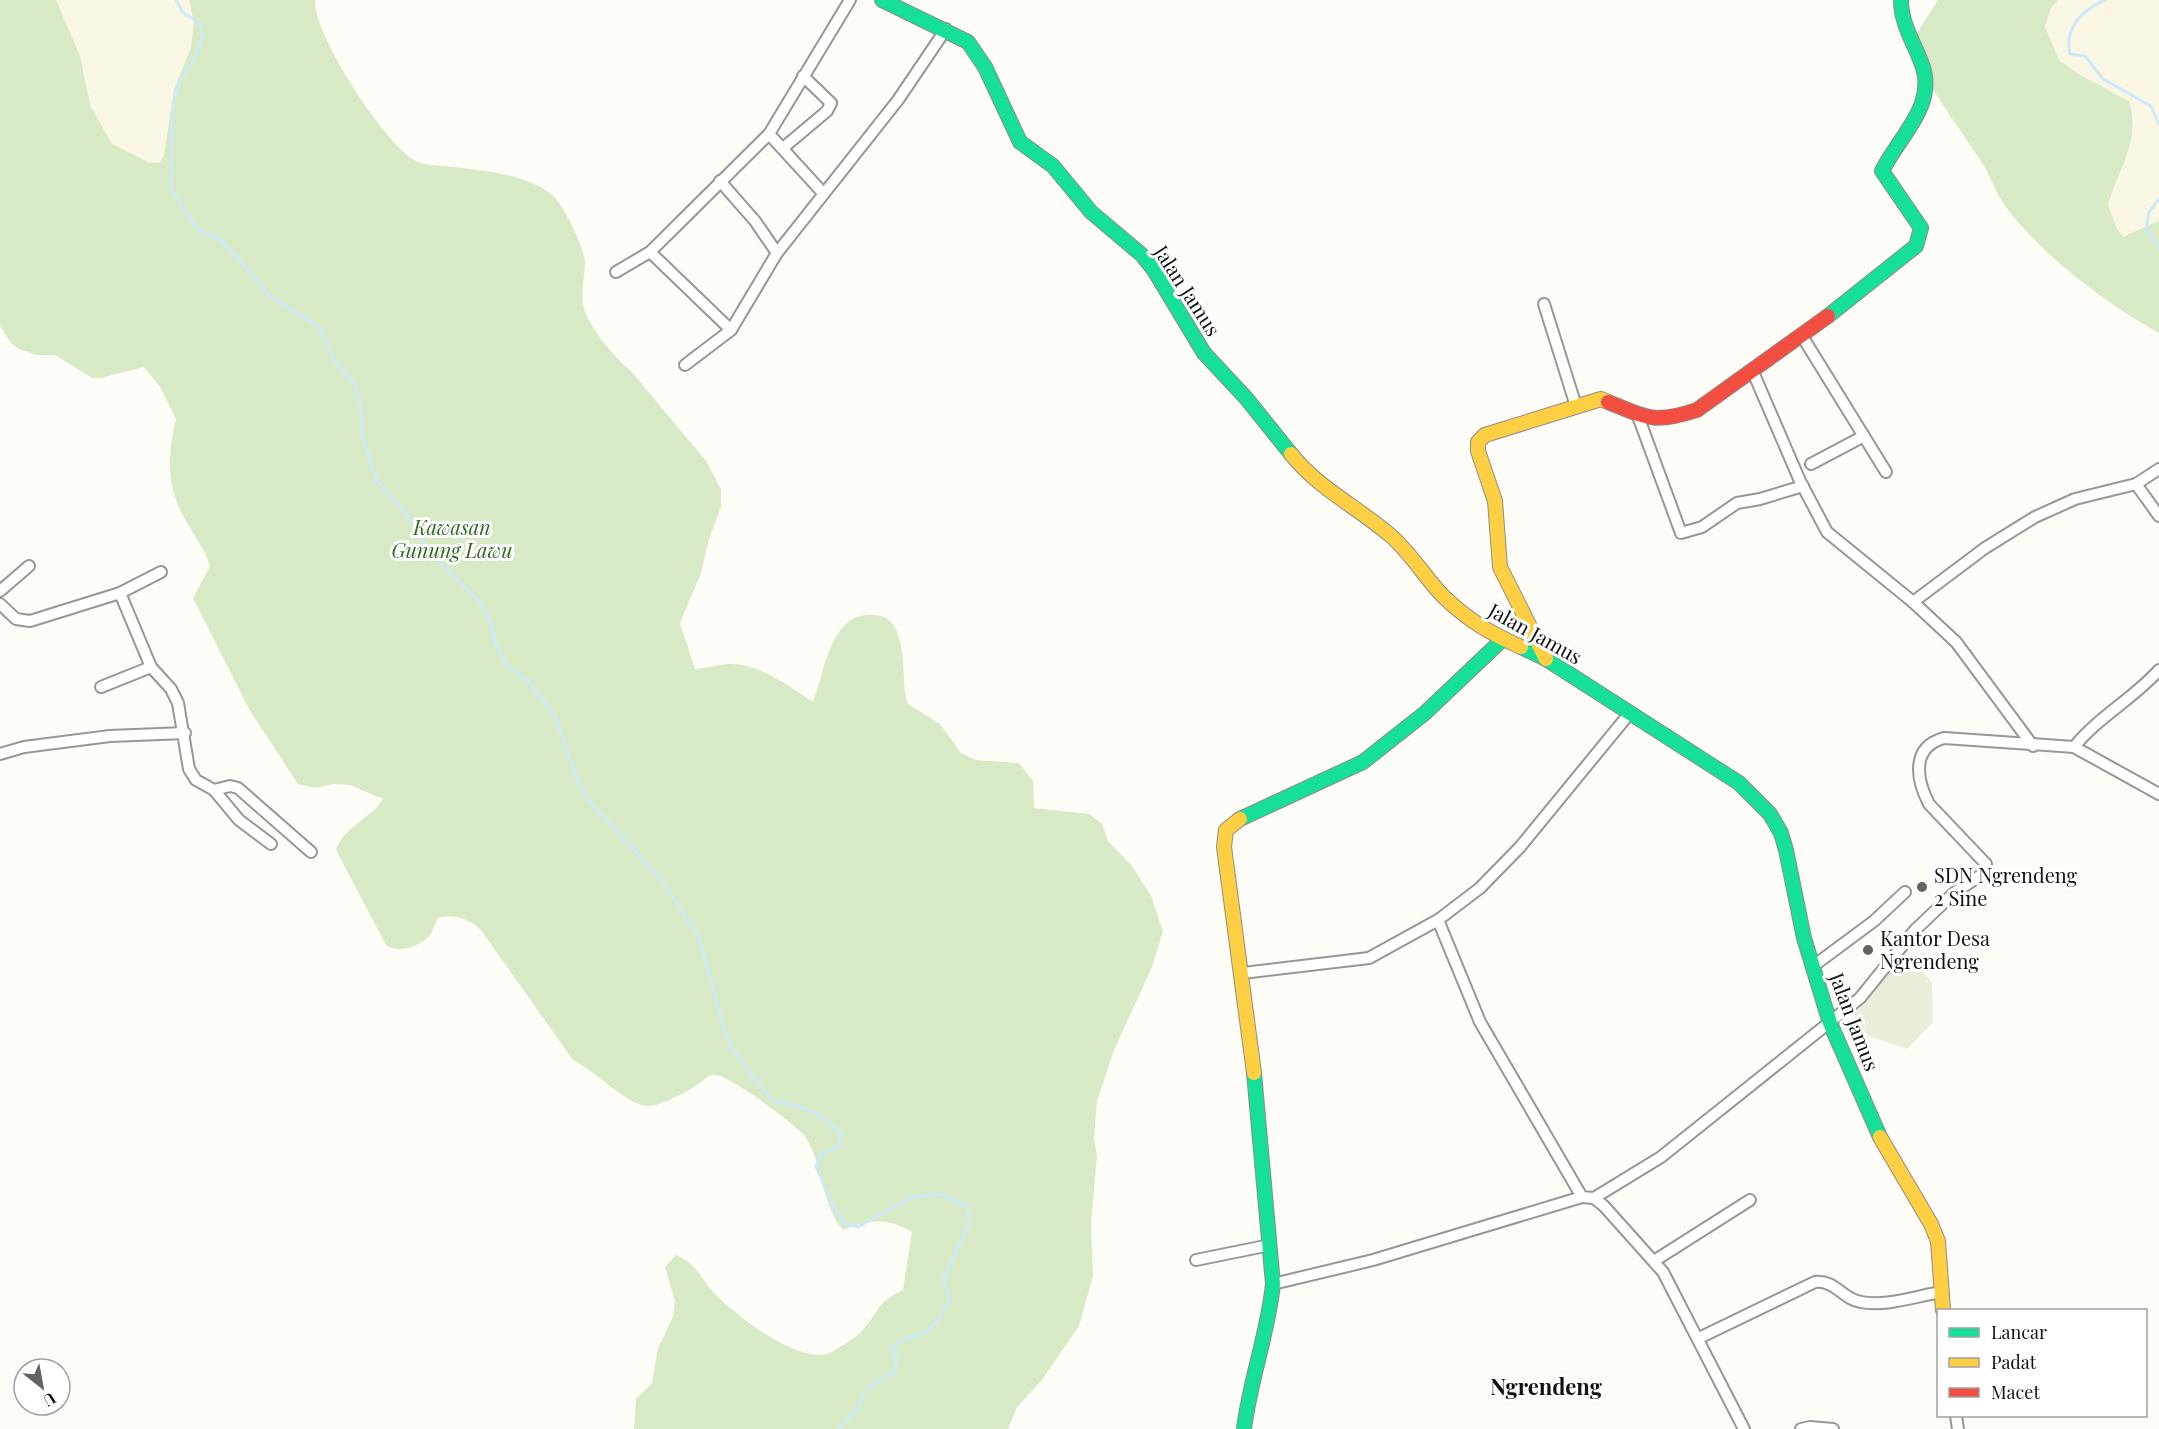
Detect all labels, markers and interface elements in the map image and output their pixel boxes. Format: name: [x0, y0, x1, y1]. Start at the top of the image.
street label: Jalan Jamus: [1148, 239, 1228, 341]
park label: Kawasan Gunung Lawu: [391, 513, 513, 563]
street label: Jalan Jamus: [1483, 595, 1587, 669]
place label: SDN Ngrendeng 2 Sine: [1934, 861, 2078, 911]
marker: SDN Ngrendeng 2 Sine: [1915, 880, 1929, 894]
place label: Kantor Desa Ngrendeng: [1880, 924, 1990, 974]
marker: Kantor Desa Ngrendeng: [1861, 943, 1875, 957]
street label: Jalan Jamus: [1824, 968, 1886, 1074]
legend: [1937, 1309, 2147, 1417]
text: Lancar: [1991, 1320, 2047, 1344]
text: Padat: [1991, 1350, 2037, 1374]
north arrow: [12, 1357, 72, 1417]
district label: Ngrendeng: [1490, 1371, 1603, 1401]
text: Macet: [1991, 1380, 2040, 1404]
text: U: [40, 1388, 60, 1412]

